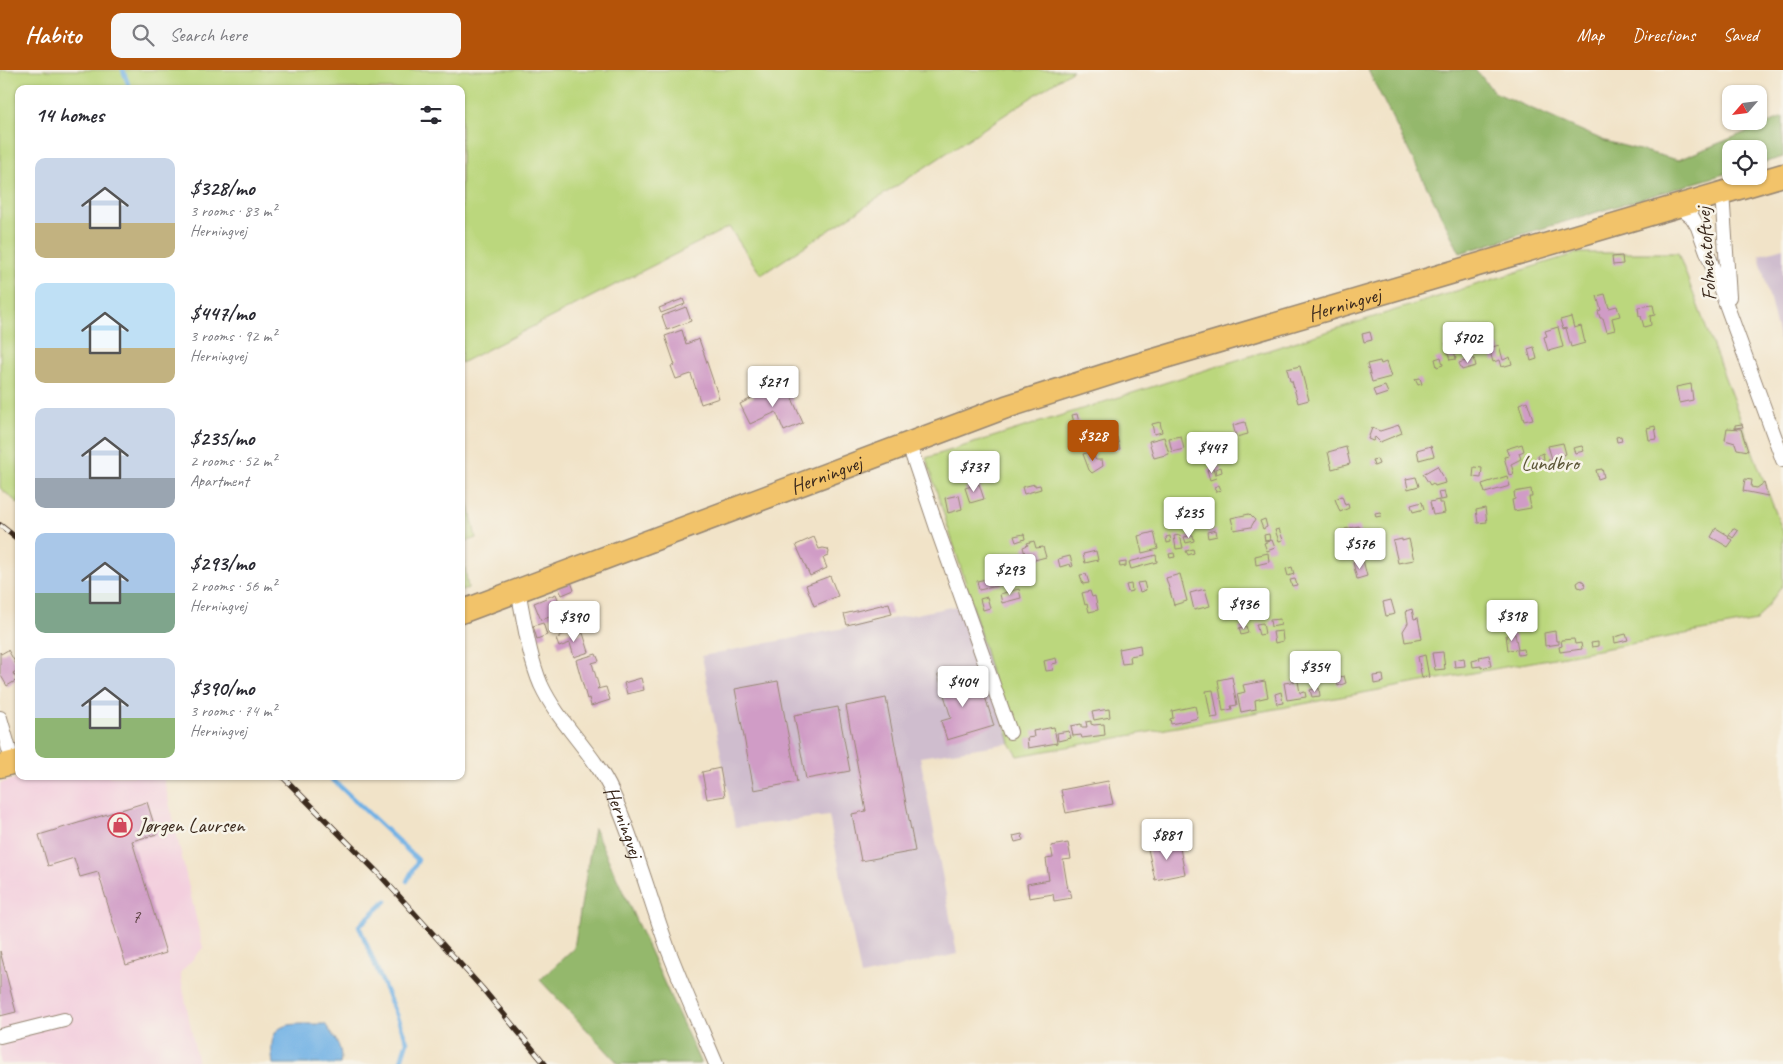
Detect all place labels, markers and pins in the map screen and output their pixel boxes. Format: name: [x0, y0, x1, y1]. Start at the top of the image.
pin: $702: [1438, 322, 1498, 364]
pin: $271: [743, 366, 803, 408]
pin: $328: [1063, 420, 1123, 462]
pin: $447: [1182, 432, 1242, 474]
pin: $737: [944, 450, 1004, 493]
pin: $235: [1159, 496, 1219, 539]
pin: $576: [1330, 528, 1390, 570]
pin: $293: [980, 554, 1040, 596]
pin: $936: [1214, 588, 1274, 630]
pin: $390: [544, 600, 604, 643]
pin: $318: [1482, 600, 1542, 642]
pin: $354: [1285, 650, 1345, 693]
pin: $404: [933, 666, 993, 708]
shop icon: Jørgen Laursen: [107, 812, 133, 838]
place label: Jørgen Laursen: [137, 812, 246, 838]
pin: $881: [1137, 818, 1197, 861]

